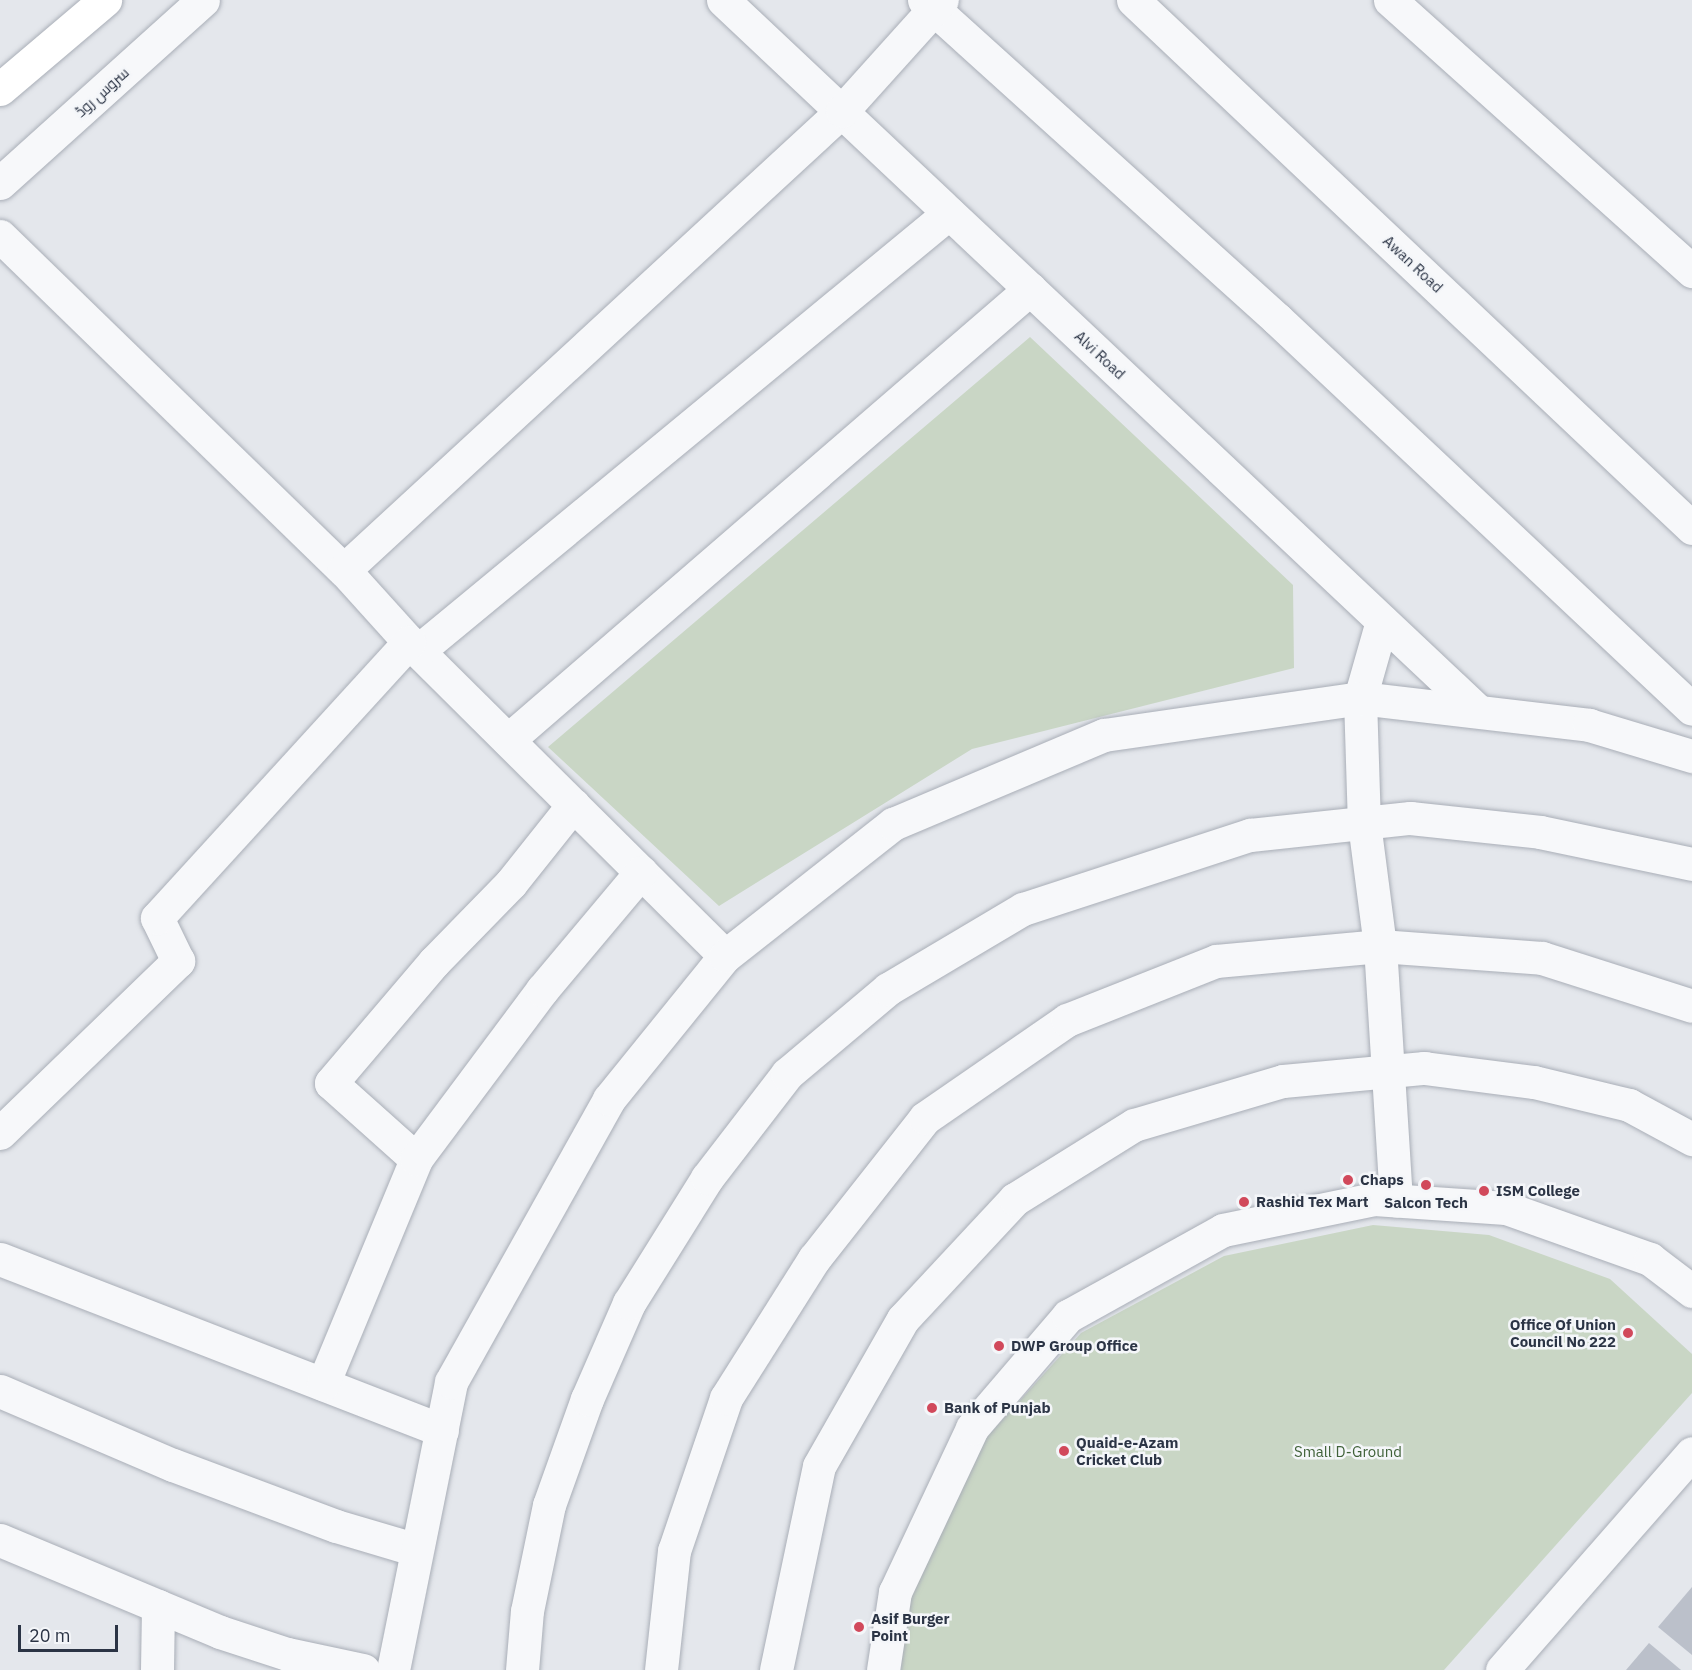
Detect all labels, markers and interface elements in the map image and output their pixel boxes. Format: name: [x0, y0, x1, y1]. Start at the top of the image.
street label: سروس روڈ: [71, 63, 133, 121]
street label: Awan Road: [1379, 232, 1447, 296]
street label: Alvi Road: [1071, 327, 1129, 383]
place label: Chaps: [1360, 1171, 1404, 1189]
marker: Chaps: [1341, 1173, 1355, 1187]
marker: Salcon Tech: [1419, 1178, 1433, 1192]
place label: ISM College: [1496, 1182, 1580, 1200]
marker: ISM College: [1477, 1184, 1491, 1198]
place label: Rashid Tex Mart: [1256, 1193, 1369, 1211]
place label: Salcon Tech: [1384, 1194, 1468, 1212]
marker: Rashid Tex Mart: [1237, 1195, 1251, 1209]
place label: Office Of Union Council No 222: [1510, 1315, 1616, 1350]
marker: Office Of Union Council No 222: [1621, 1326, 1635, 1340]
place label: DWP Group Office: [1011, 1337, 1138, 1355]
marker: DWP Group Office: [992, 1339, 1006, 1353]
place label: Bank of Punjab: [944, 1399, 1051, 1417]
marker: Bank of Punjab: [925, 1401, 939, 1415]
place label: Quaid-e-Azam Cricket Club: [1076, 1433, 1178, 1468]
park label: Small D-Ground: [1294, 1443, 1402, 1461]
marker: Quaid-e-Azam Cricket Club: [1057, 1444, 1071, 1458]
place label: Asif Burger Point: [871, 1609, 950, 1644]
scale bar: [21, 1613, 122, 1651]
marker: Asif Burger Point: [852, 1620, 866, 1634]
text: 20 m: [29, 1624, 71, 1647]

